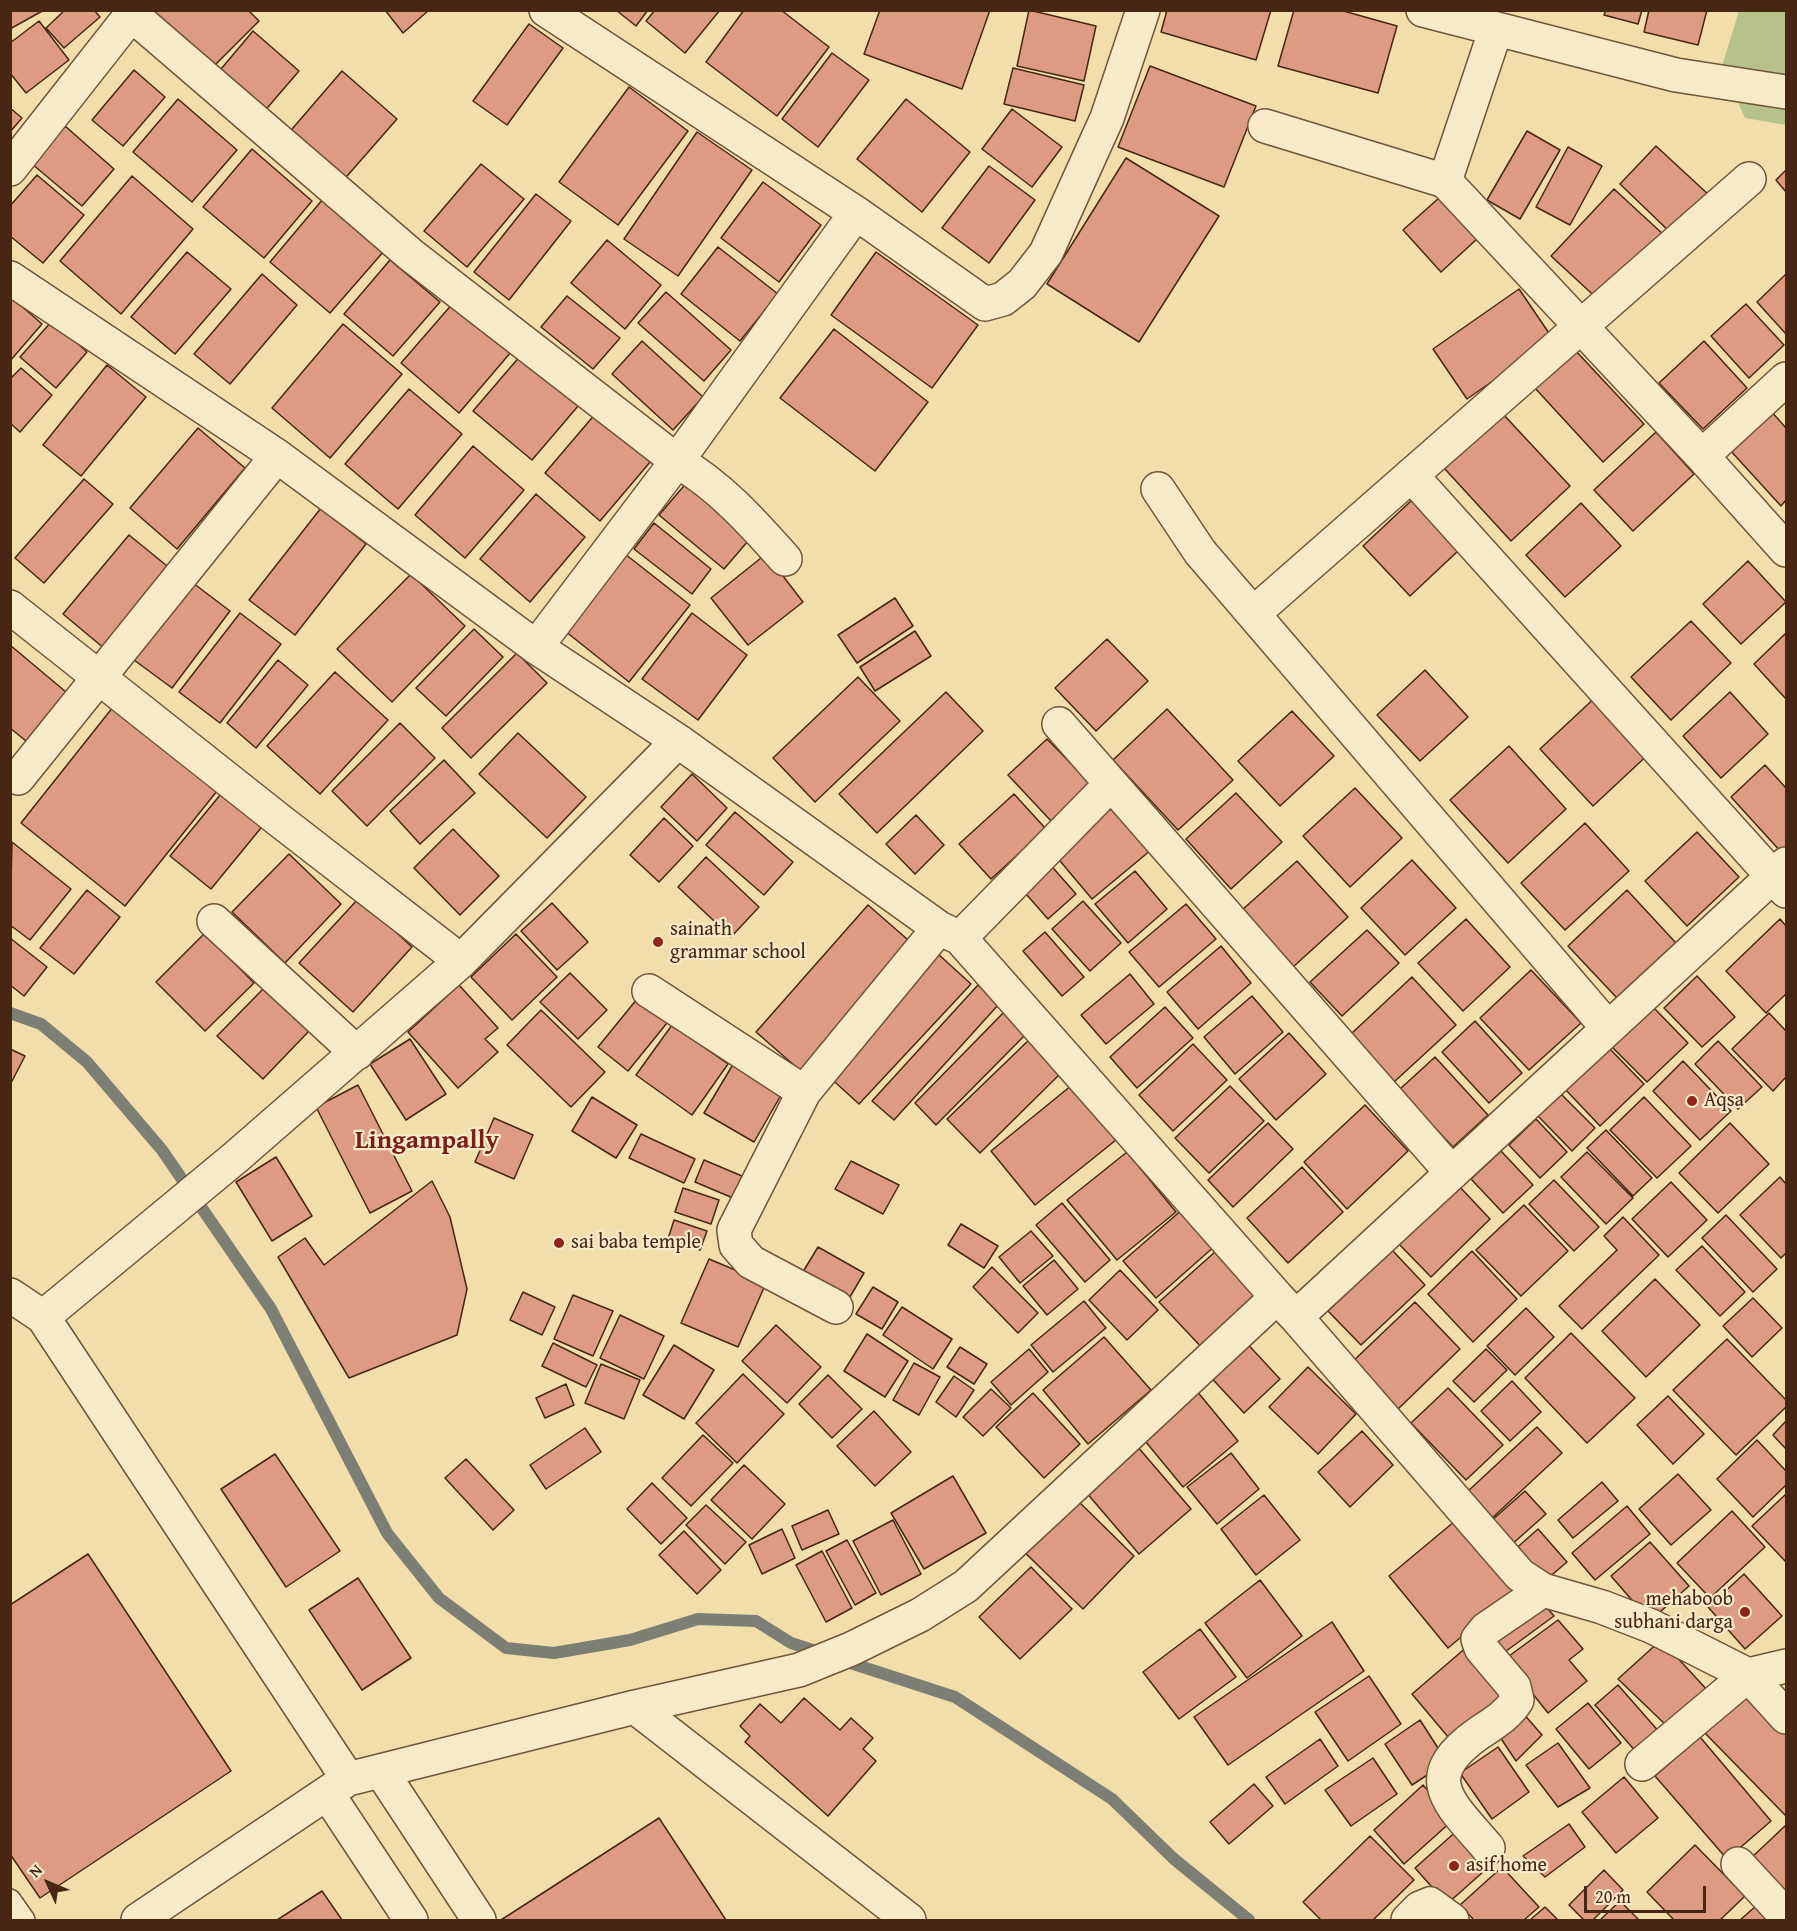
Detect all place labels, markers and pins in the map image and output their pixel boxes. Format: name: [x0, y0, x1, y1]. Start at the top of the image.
place label: sainath grammar school: [670, 918, 806, 965]
marker: sainath grammar school: [651, 935, 665, 949]
place label: Aqsa: [1704, 1089, 1744, 1113]
marker: Aqsa: [1685, 1094, 1699, 1108]
place label: sai baba temple: [571, 1231, 701, 1255]
marker: sai baba temple: [552, 1236, 566, 1250]
place label: mehaboob subhani darga: [1614, 1588, 1733, 1635]
marker: mehaboob subhani darga: [1738, 1605, 1752, 1619]
place label: asif home: [1466, 1854, 1547, 1878]
marker: asif home: [1447, 1859, 1461, 1873]

